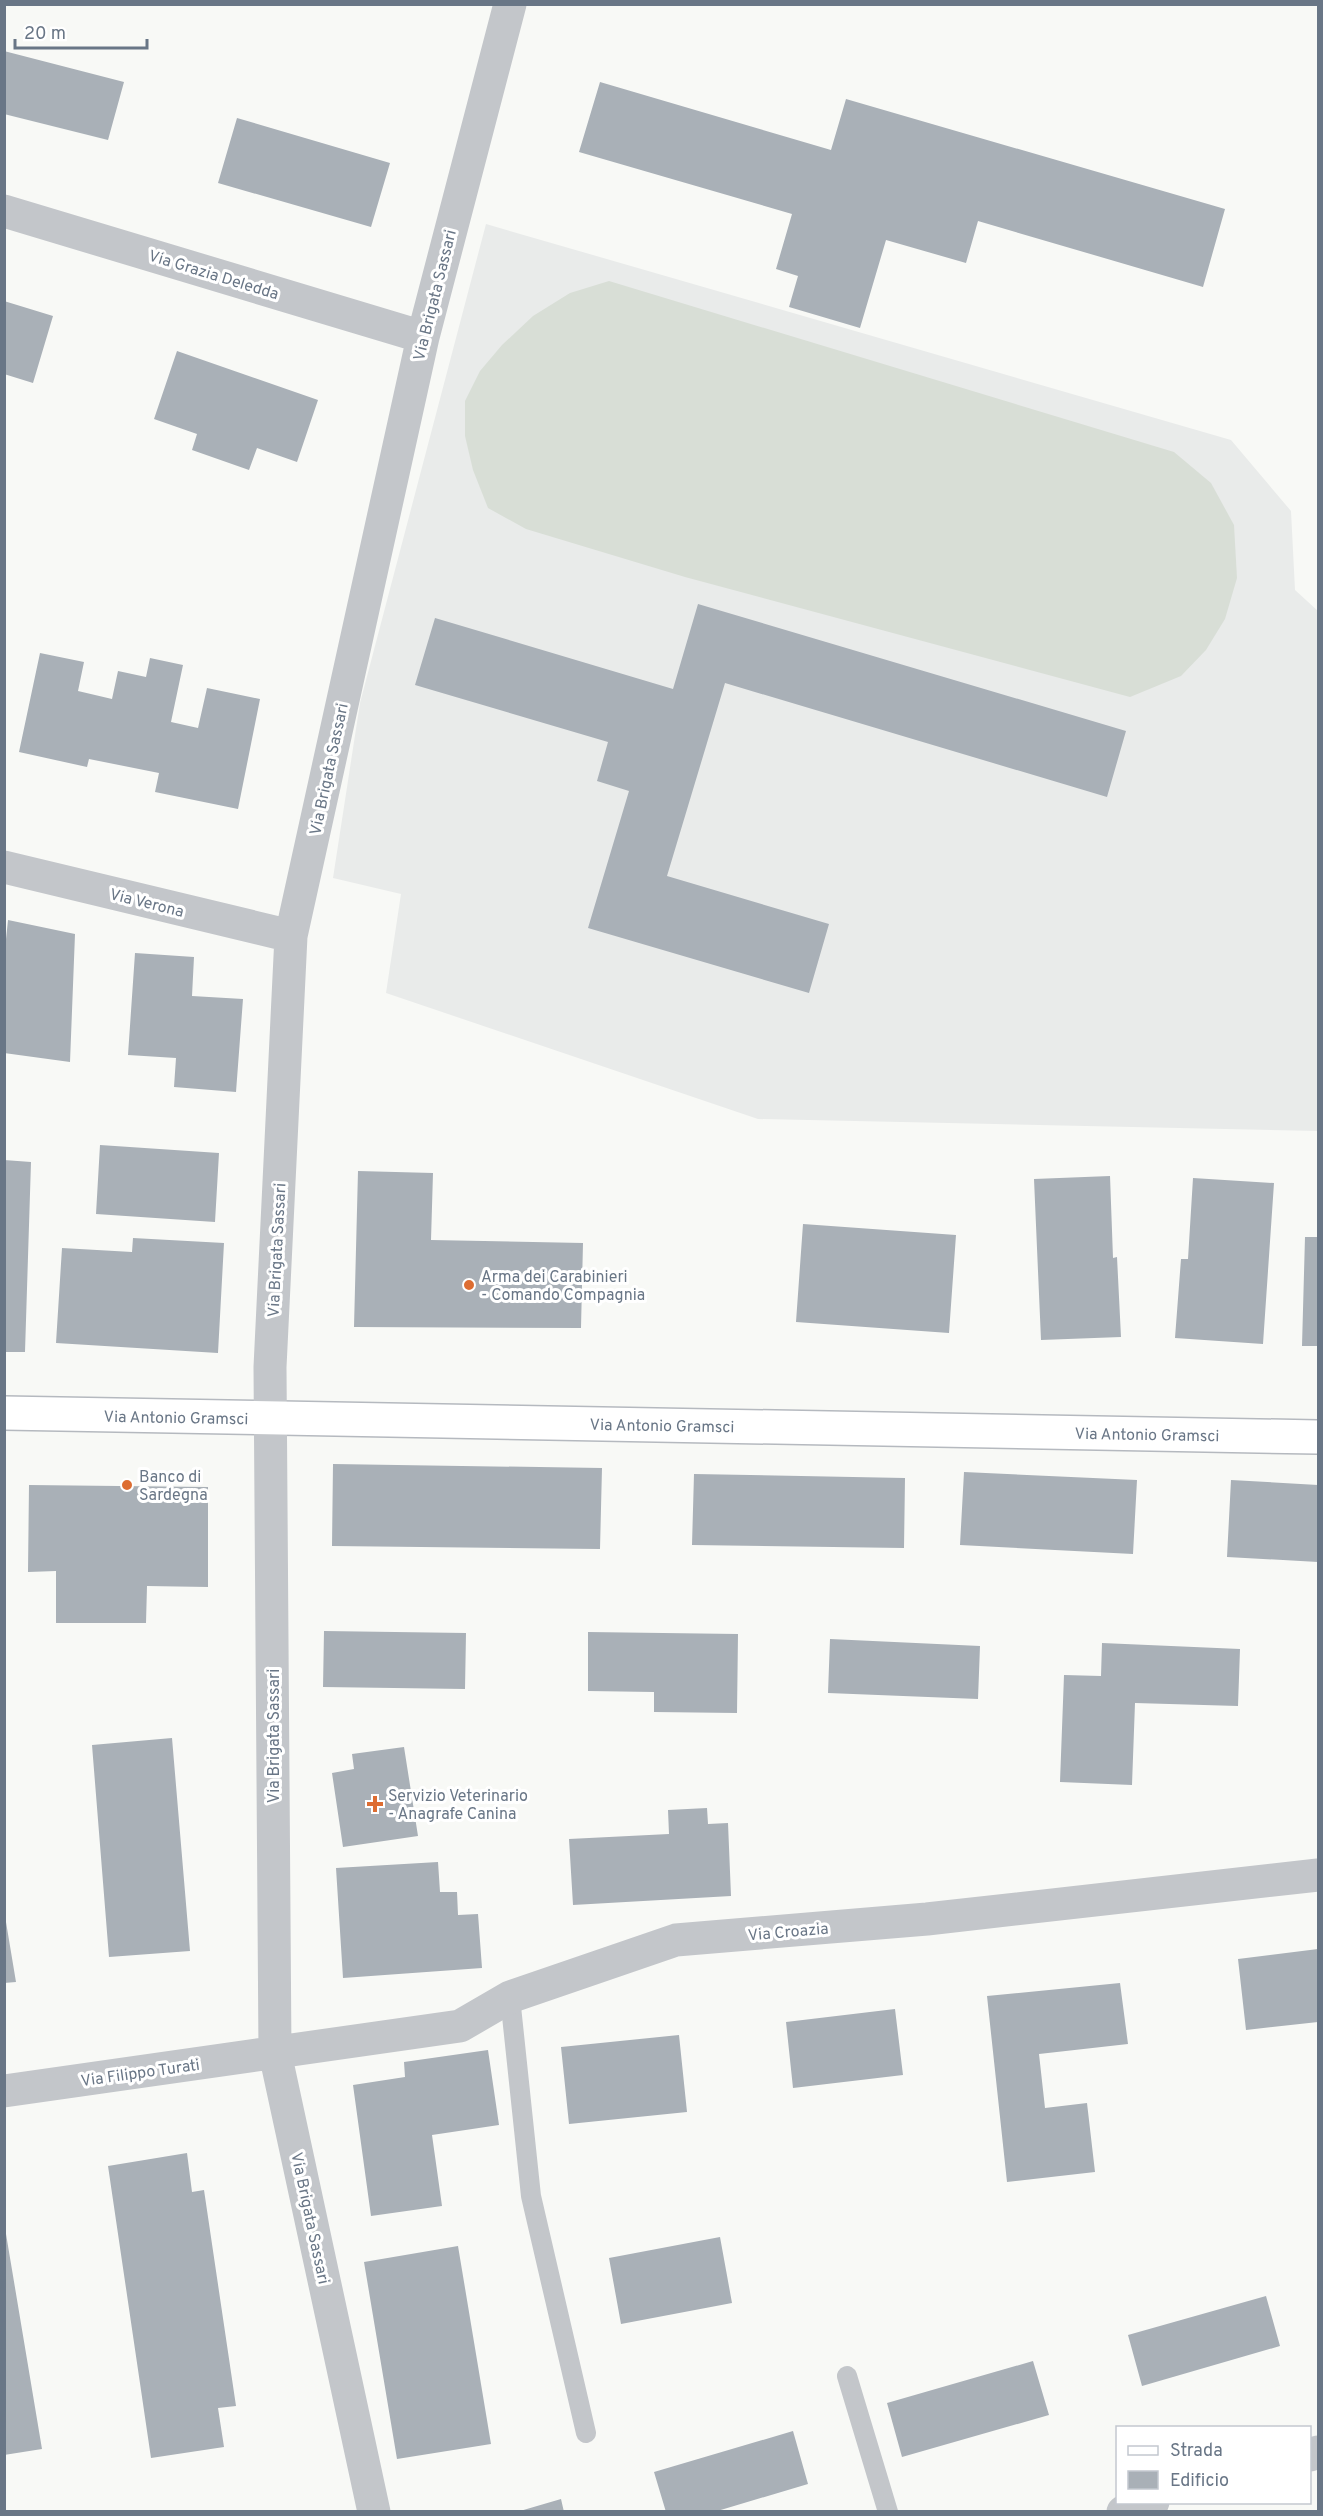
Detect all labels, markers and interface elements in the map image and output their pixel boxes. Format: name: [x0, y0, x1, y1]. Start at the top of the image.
scale bar: [15, 12, 147, 50]
text: 20 m: [24, 23, 66, 46]
street label: Via Brigata Sassari: [410, 228, 462, 363]
street label: Via Grazia Deledda: [146, 247, 281, 305]
street label: Via Brigata Sassari: [306, 702, 354, 837]
street label: Via Verona: [107, 885, 186, 923]
street label: Via Brigata Sassari: [264, 1182, 292, 1318]
place label: Arma dei Carabinieri - Comando Compagnia: [481, 1268, 645, 1306]
marker: Arma dei Carabinieri - Comando Compagnia: [462, 1278, 476, 1292]
street label: Via Antonio Gramsci: [103, 1408, 248, 1430]
street label: Via Antonio Gramsci: [589, 1416, 734, 1438]
street label: Via Antonio Gramsci: [1074, 1425, 1219, 1447]
place label: Banco di Sardegna: [139, 1468, 208, 1506]
marker: Banco di Sardegna: [120, 1478, 134, 1492]
street label: Via Brigata Sassari: [265, 1669, 285, 1803]
place label: Servizio Veterinario - Anagrafe Canina: [388, 1787, 528, 1825]
marker: Servizio Veterinario - Anagrafe Canina: [366, 1795, 384, 1813]
street label: Via Croazia: [747, 1920, 829, 1946]
street label: Via Filippo Turati: [79, 2056, 201, 2092]
street label: Via Brigata Sassari: [285, 2151, 333, 2286]
legend: [1116, 2426, 1311, 2504]
text: Strada: [1170, 2440, 1223, 2463]
text: Edificio: [1170, 2470, 1229, 2493]

